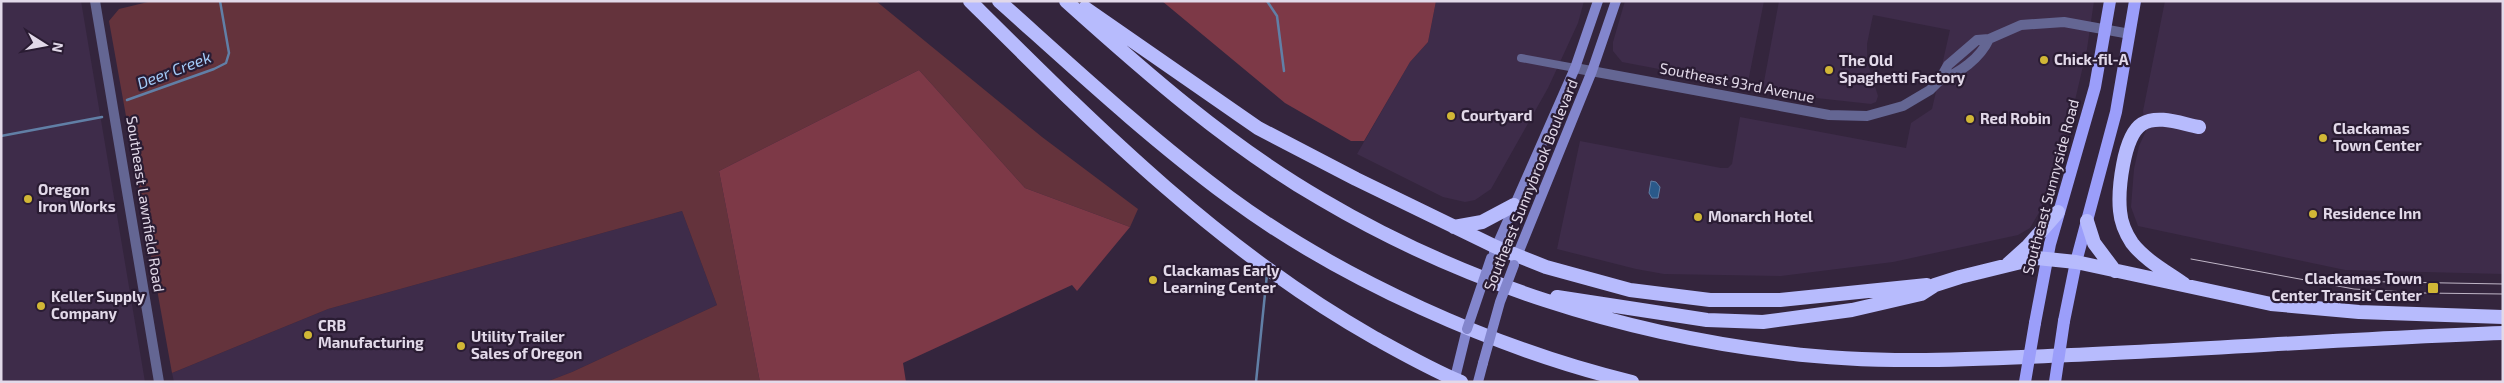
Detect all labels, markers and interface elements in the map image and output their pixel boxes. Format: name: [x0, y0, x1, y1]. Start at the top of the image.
north arrow: [20, 20, 70, 70]
text: N: [49, 41, 68, 54]
water label: Deer Creek: [134, 47, 214, 92]
place label: Chick-fil-A: [2054, 50, 2129, 68]
place label: The Old Spaghetti Factory: [1839, 51, 1966, 87]
marker: Chick-fil-A: [2038, 54, 2050, 66]
street label: Southeast 93rd Avenue: [1658, 58, 1816, 106]
marker: The Old Spaghetti Factory: [1823, 64, 1835, 76]
street label: Southeast Sunnybrook Boulevard: [1479, 76, 1581, 293]
street label: Southeast Sunnyside Road: [2018, 97, 2082, 277]
place label: Courtyard: [1461, 106, 1532, 125]
place label: Red Robin: [1980, 109, 2051, 127]
marker: Courtyard: [1445, 110, 1457, 122]
marker: Red Robin: [1964, 113, 1976, 125]
street label: Southeast Lawnfield Road: [123, 115, 169, 293]
place label: Clackamas Town Center: [2333, 119, 2422, 154]
marker: Clackamas Town Center: [2317, 132, 2329, 144]
place label: Oregon Iron Works: [38, 180, 116, 215]
marker: Oregon Iron Works: [22, 193, 34, 205]
place label: Residence Inn: [2323, 204, 2421, 222]
place label: Monarch Hotel: [1708, 207, 1813, 225]
marker: Residence Inn: [2307, 208, 2319, 220]
marker: Monarch Hotel: [1692, 211, 1704, 223]
place label: Clackamas Early Learning Center: [1163, 261, 1280, 296]
place label: Clackamas Town Center Transit Center: [2271, 269, 2423, 304]
marker: Clackamas Early Learning Center: [1147, 274, 1159, 286]
marker: Clackamas Town Center Transit Center: [2426, 281, 2440, 295]
place label: Keller Supply Company: [51, 287, 146, 323]
marker: Keller Supply Company: [35, 300, 47, 312]
place label: CRB Manufacturing: [318, 316, 424, 351]
place label: Utility Trailer Sales of Oregon: [471, 327, 582, 362]
marker: CRB Manufacturing: [302, 329, 314, 341]
marker: Utility Trailer Sales of Oregon: [455, 340, 467, 352]

